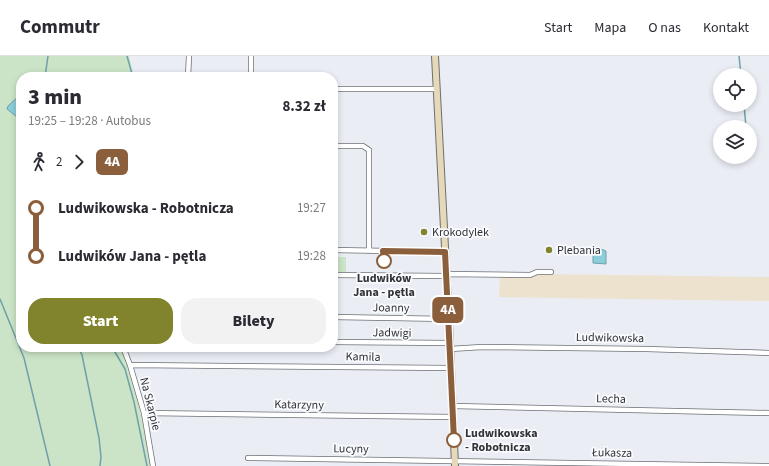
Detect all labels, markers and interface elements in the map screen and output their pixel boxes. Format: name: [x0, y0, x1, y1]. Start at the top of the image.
text: Commutr: [20, 14, 100, 41]
text: Start: [544, 18, 572, 38]
text: Mapa: [594, 18, 626, 38]
text: O nas: [648, 18, 681, 38]
text: Kontakt: [703, 18, 749, 38]
map controls: [713, 68, 757, 164]
button: locate: [713, 68, 757, 112]
text: 3 min: [28, 81, 82, 113]
text: 8.32 zł: [282, 96, 326, 117]
text: 19:25 – 19:28 · Autobus: [28, 112, 151, 130]
button: layers: [713, 120, 757, 164]
icon: walk: [28, 151, 50, 173]
icon: forward: [68, 151, 90, 173]
text: 4A: [104, 152, 120, 172]
text: 2: [56, 153, 62, 171]
text: Ludwikowska - Robotnicza: [58, 198, 234, 219]
text: 19:27: [297, 199, 326, 217]
place label: Krokodylek: [432, 224, 489, 241]
marker: Krokodylek: [419, 227, 429, 237]
place label: Plebania: [557, 242, 601, 259]
marker: Plebania: [544, 245, 554, 255]
text: Ludwików Jana - pętla: [58, 246, 206, 267]
text: 19:28: [297, 247, 326, 265]
marker: Ludwików Jana - pętla: [376, 253, 392, 269]
place label: Ludwików Jana - pętla: [353, 270, 415, 301]
line badge: 4A: [430, 297, 466, 323]
button: Start: [28, 298, 173, 344]
button: Bilety: [181, 298, 326, 344]
street label: Joanny: [372, 299, 410, 317]
text: 4A: [440, 300, 456, 320]
street label: Jadwigi: [372, 324, 412, 342]
street label: Ludwikowska: [576, 329, 644, 347]
street label: Kamila: [345, 348, 381, 366]
street label: Na Skarpie: [135, 376, 165, 432]
street label: Lecha: [596, 390, 626, 408]
street label: Katarzyny: [274, 396, 324, 414]
place label: Ludwikowska - Robotnicza: [465, 425, 538, 456]
marker: Ludwikowska - Robotnicza: [446, 432, 462, 448]
street label: Lucyny: [333, 440, 369, 458]
street label: Łukasza: [591, 444, 632, 462]

